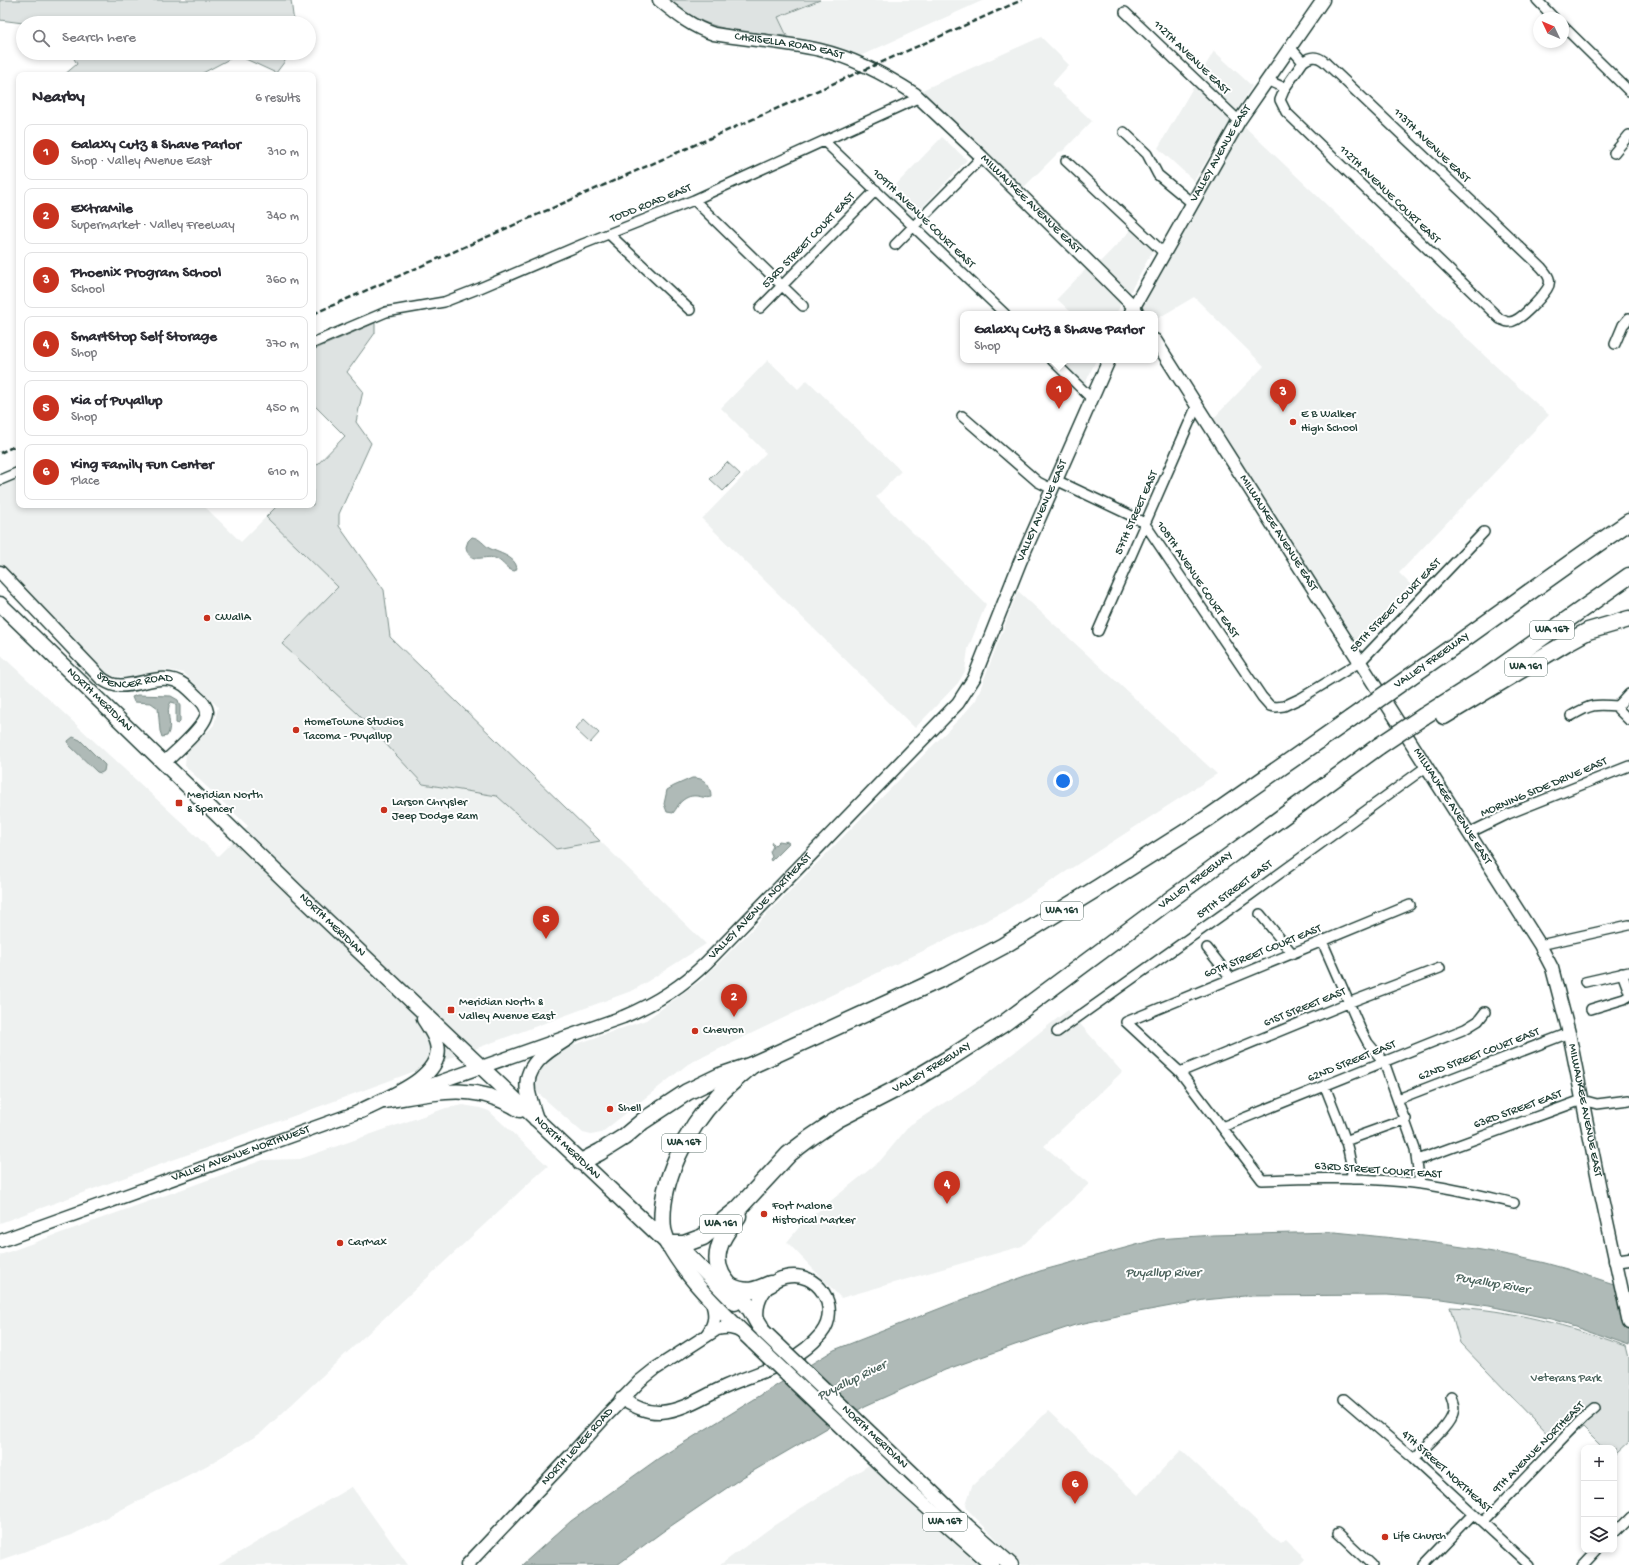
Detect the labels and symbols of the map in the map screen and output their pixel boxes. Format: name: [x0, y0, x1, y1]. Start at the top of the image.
north arrow: [1533, 12, 1569, 48]
street label: 112TH AVENUE EAST: [1149, 17, 1233, 99]
street label: CHRISELLA ROAD EAST: [734, 30, 846, 64]
street label: VALLEY AVENUE EAST: [1187, 102, 1255, 206]
street label: 113TH AVENUE EAST: [1389, 105, 1473, 187]
street label: 112TH AVENUE COURT EAST: [1335, 142, 1444, 248]
street label: MILWAUKEE AVENUE EAST: [977, 152, 1084, 258]
street label: 109TH AVENUE COURT EAST: [868, 166, 978, 273]
street label: TODD ROAD EAST: [607, 181, 695, 227]
street label: 53RD STREET COURT EAST: [760, 189, 859, 292]
pin: 1: [1046, 376, 1072, 409]
pin: 3: [1270, 379, 1296, 412]
place label: E B Walker High School: [1301, 408, 1358, 436]
marker: E B Walker High School: [1288, 417, 1298, 427]
street label: VALLEY AVENUE EAST: [1014, 457, 1072, 565]
street label: 57TH STREET EAST: [1112, 468, 1162, 557]
street label: MILWAUKEE AVENUE EAST: [1236, 472, 1321, 595]
street label: 108TH AVENUE COURT EAST: [1152, 518, 1242, 642]
street label: 58TH STREET COURT EAST: [1347, 555, 1445, 656]
place label: CWallA: [215, 611, 252, 625]
marker: CWallA: [202, 613, 212, 623]
road number: WA 167: [1530, 621, 1574, 639]
street label: VALLEY FREEWAY: [1391, 630, 1473, 693]
road number: WA 161: [1505, 658, 1547, 676]
street label: NORTH MERIDIAN: [63, 665, 135, 735]
street label: SPENCER ROAD: [93, 670, 174, 693]
place label: HomeTowne Studios Tacoma - Puyallup: [303, 716, 404, 744]
marker: HomeTowne Studios Tacoma - Puyallup: [291, 725, 301, 735]
street label: MILWAUKEE AVENUE EAST: [1410, 746, 1495, 869]
street label: MORNING SIDE DRIVE EAST: [1479, 754, 1611, 821]
your location: [1053, 771, 1073, 791]
place label: Meridian North & Spencer: [187, 789, 263, 817]
place label: Larson Chrysler Jeep Dodge Ram: [392, 796, 478, 824]
marker: Meridian North & Spencer: [174, 798, 184, 808]
marker: Larson Chrysler Jeep Dodge Ram: [379, 805, 389, 815]
street label: VALLEY FREEWAY: [1155, 848, 1236, 913]
street label: VALLEY AVENUE NORTHEAST: [705, 850, 816, 963]
street label: 59TH STREET EAST: [1194, 857, 1277, 922]
street label: NORTH MERIDIAN: [296, 891, 368, 960]
road number: WA 161: [1041, 902, 1083, 920]
pin: 5: [533, 906, 559, 939]
street label: 60TH STREET COURT EAST: [1202, 922, 1325, 982]
pin: 2: [721, 984, 747, 1017]
street label: 61ST STREET EAST: [1262, 985, 1350, 1031]
place label: Meridian North & Valley Avenue East: [458, 996, 556, 1024]
marker: Meridian North & Valley Avenue East: [446, 1005, 456, 1015]
place label: Chevron: [703, 1024, 744, 1038]
street label: 62ND STREET COURT EAST: [1417, 1025, 1543, 1085]
marker: Chevron: [690, 1026, 700, 1036]
street label: 62ND STREET EAST: [1306, 1037, 1400, 1086]
street label: VALLEY FREEWAY: [890, 1039, 974, 1097]
street label: MILWAUKEE AVENUE EAST: [1564, 1042, 1605, 1179]
street label: 63RD STREET EAST: [1472, 1087, 1565, 1132]
place label: Shell: [618, 1102, 642, 1116]
marker: Shell: [605, 1104, 615, 1114]
street label: NORTH MERIDIAN: [531, 1114, 603, 1183]
street label: VALLEY AVENUE NORTHWEST: [169, 1122, 313, 1186]
road number: WA 167: [662, 1134, 706, 1152]
street label: 63RD STREET COURT EAST: [1314, 1160, 1443, 1183]
pin: 4: [934, 1171, 960, 1204]
place label: Fort Malone Historical Marker: [771, 1200, 857, 1228]
marker: Fort Malone Historical Marker: [759, 1209, 769, 1219]
road number: WA 161: [700, 1215, 742, 1233]
place label: CarMax: [348, 1236, 387, 1250]
marker: CarMax: [335, 1238, 345, 1248]
water label: Puyallup River: [1126, 1266, 1203, 1281]
water label: Puyallup River: [1454, 1270, 1533, 1298]
water label: Puyallup River: [815, 1357, 891, 1404]
park label: Veterans Park: [1530, 1372, 1603, 1386]
street label: 9TH AVENUE NORTHEAST: [1489, 1398, 1589, 1498]
street label: NORTH MERIDIAN: [838, 1402, 911, 1472]
street label: NORTH LEVEE ROAD: [539, 1405, 617, 1489]
street label: 4TH STREET NORTHEAST: [1398, 1428, 1495, 1517]
pin: 6: [1062, 1471, 1088, 1504]
road number: WA 167: [923, 1513, 967, 1531]
place label: Life Church: [1393, 1530, 1447, 1544]
marker: Life Church: [1380, 1532, 1390, 1542]

